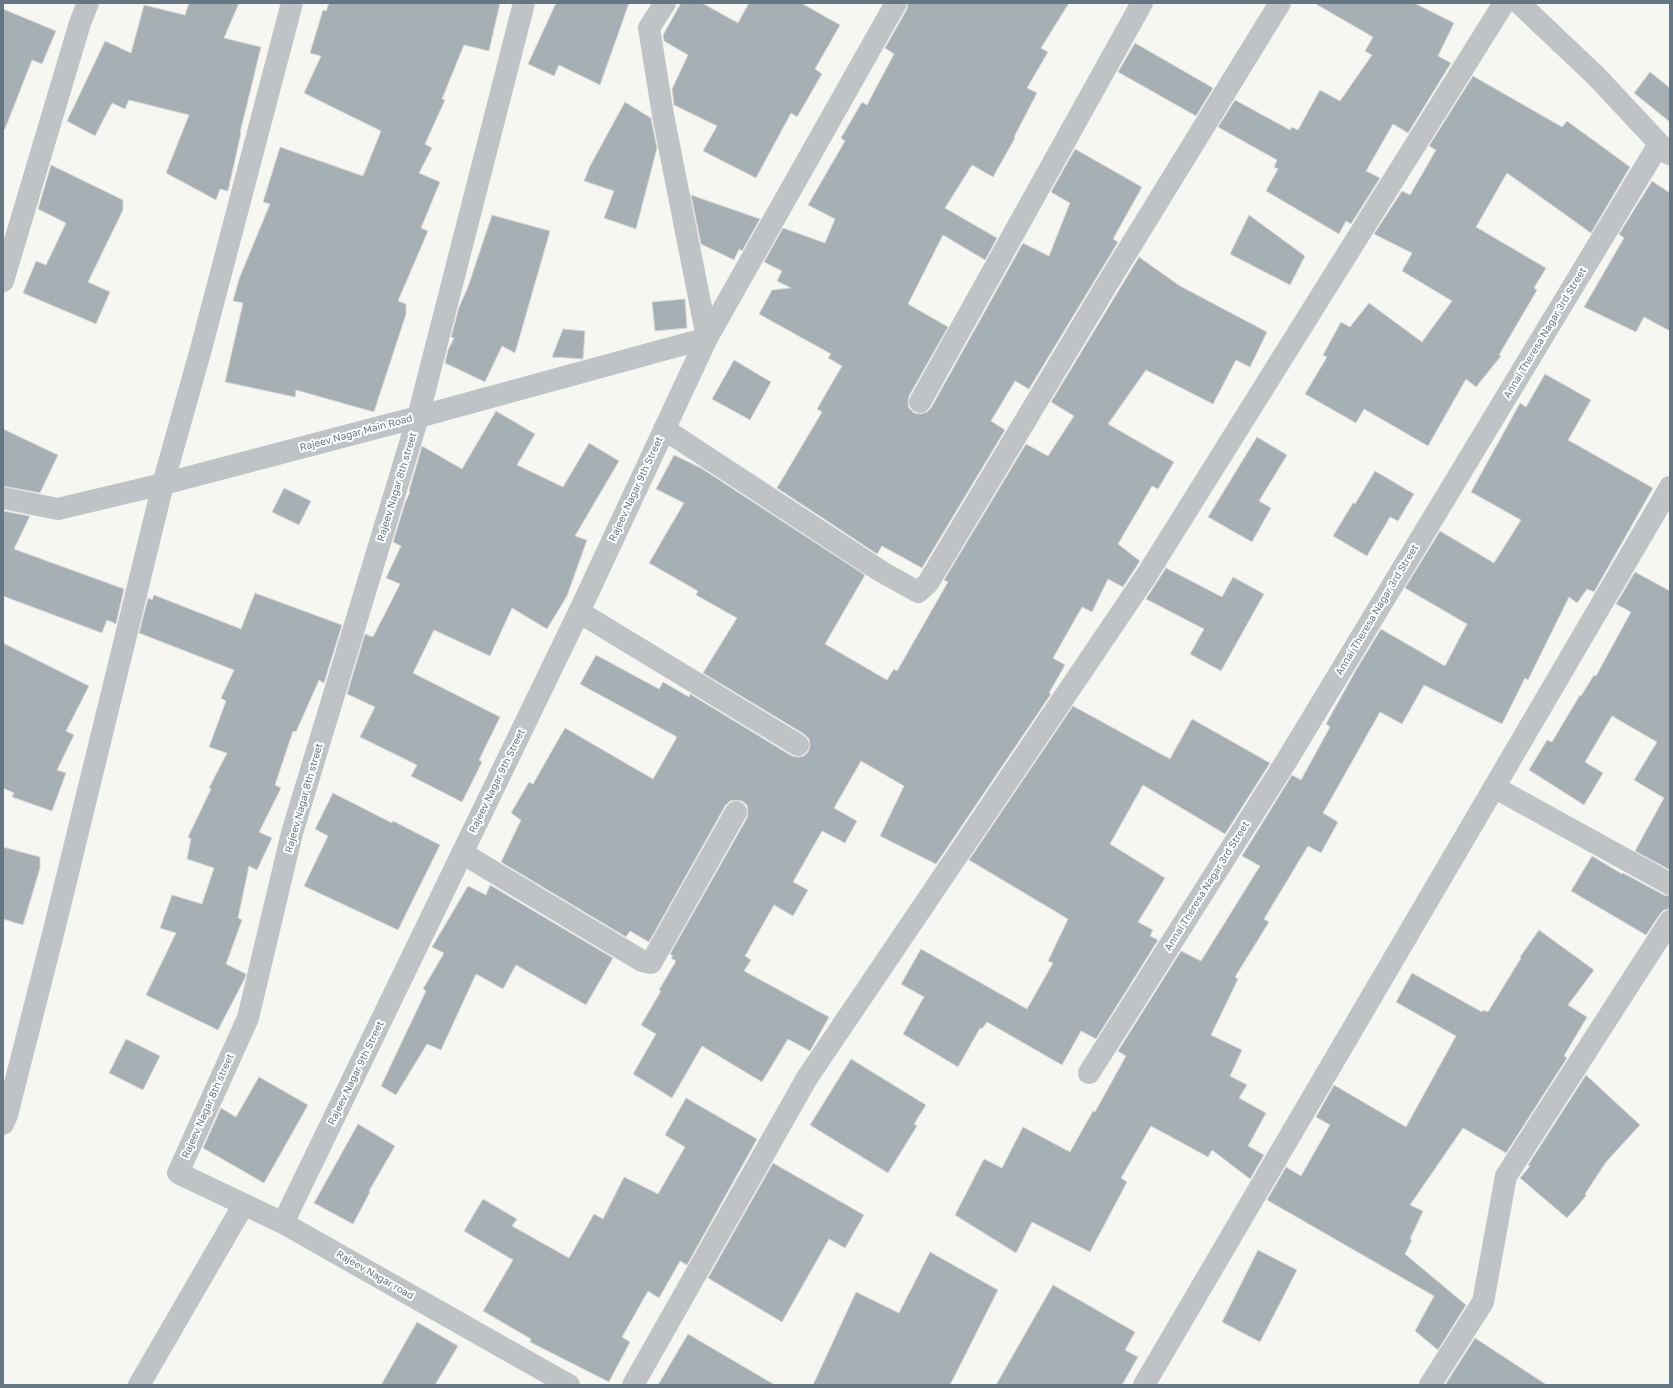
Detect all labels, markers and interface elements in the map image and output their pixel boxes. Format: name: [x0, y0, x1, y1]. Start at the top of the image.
street label: Annai Theresa Nagar 3rd Street: [1501, 265, 1589, 401]
street label: Rajeev Nagar Main Road: [298, 412, 414, 454]
street label: Rajeev Nagar 8th street: [375, 431, 419, 543]
street label: Rajeev Nagar 9th Street: [606, 435, 666, 543]
street label: Annai Theresa Nagar 3rd Street: [1333, 542, 1421, 678]
street label: Rajeev Nagar 9th Street: [467, 727, 527, 835]
street label: Rajeev Nagar 8th street: [283, 742, 325, 854]
street label: Annai Theresa Nagar 3rd Street: [1162, 819, 1252, 953]
street label: Rajeev Nagar 9th Street: [326, 1019, 386, 1127]
street label: Rajeev Nagar 8th street: [179, 1052, 237, 1160]
street label: Rajeev Nagar road: [334, 1248, 416, 1302]

